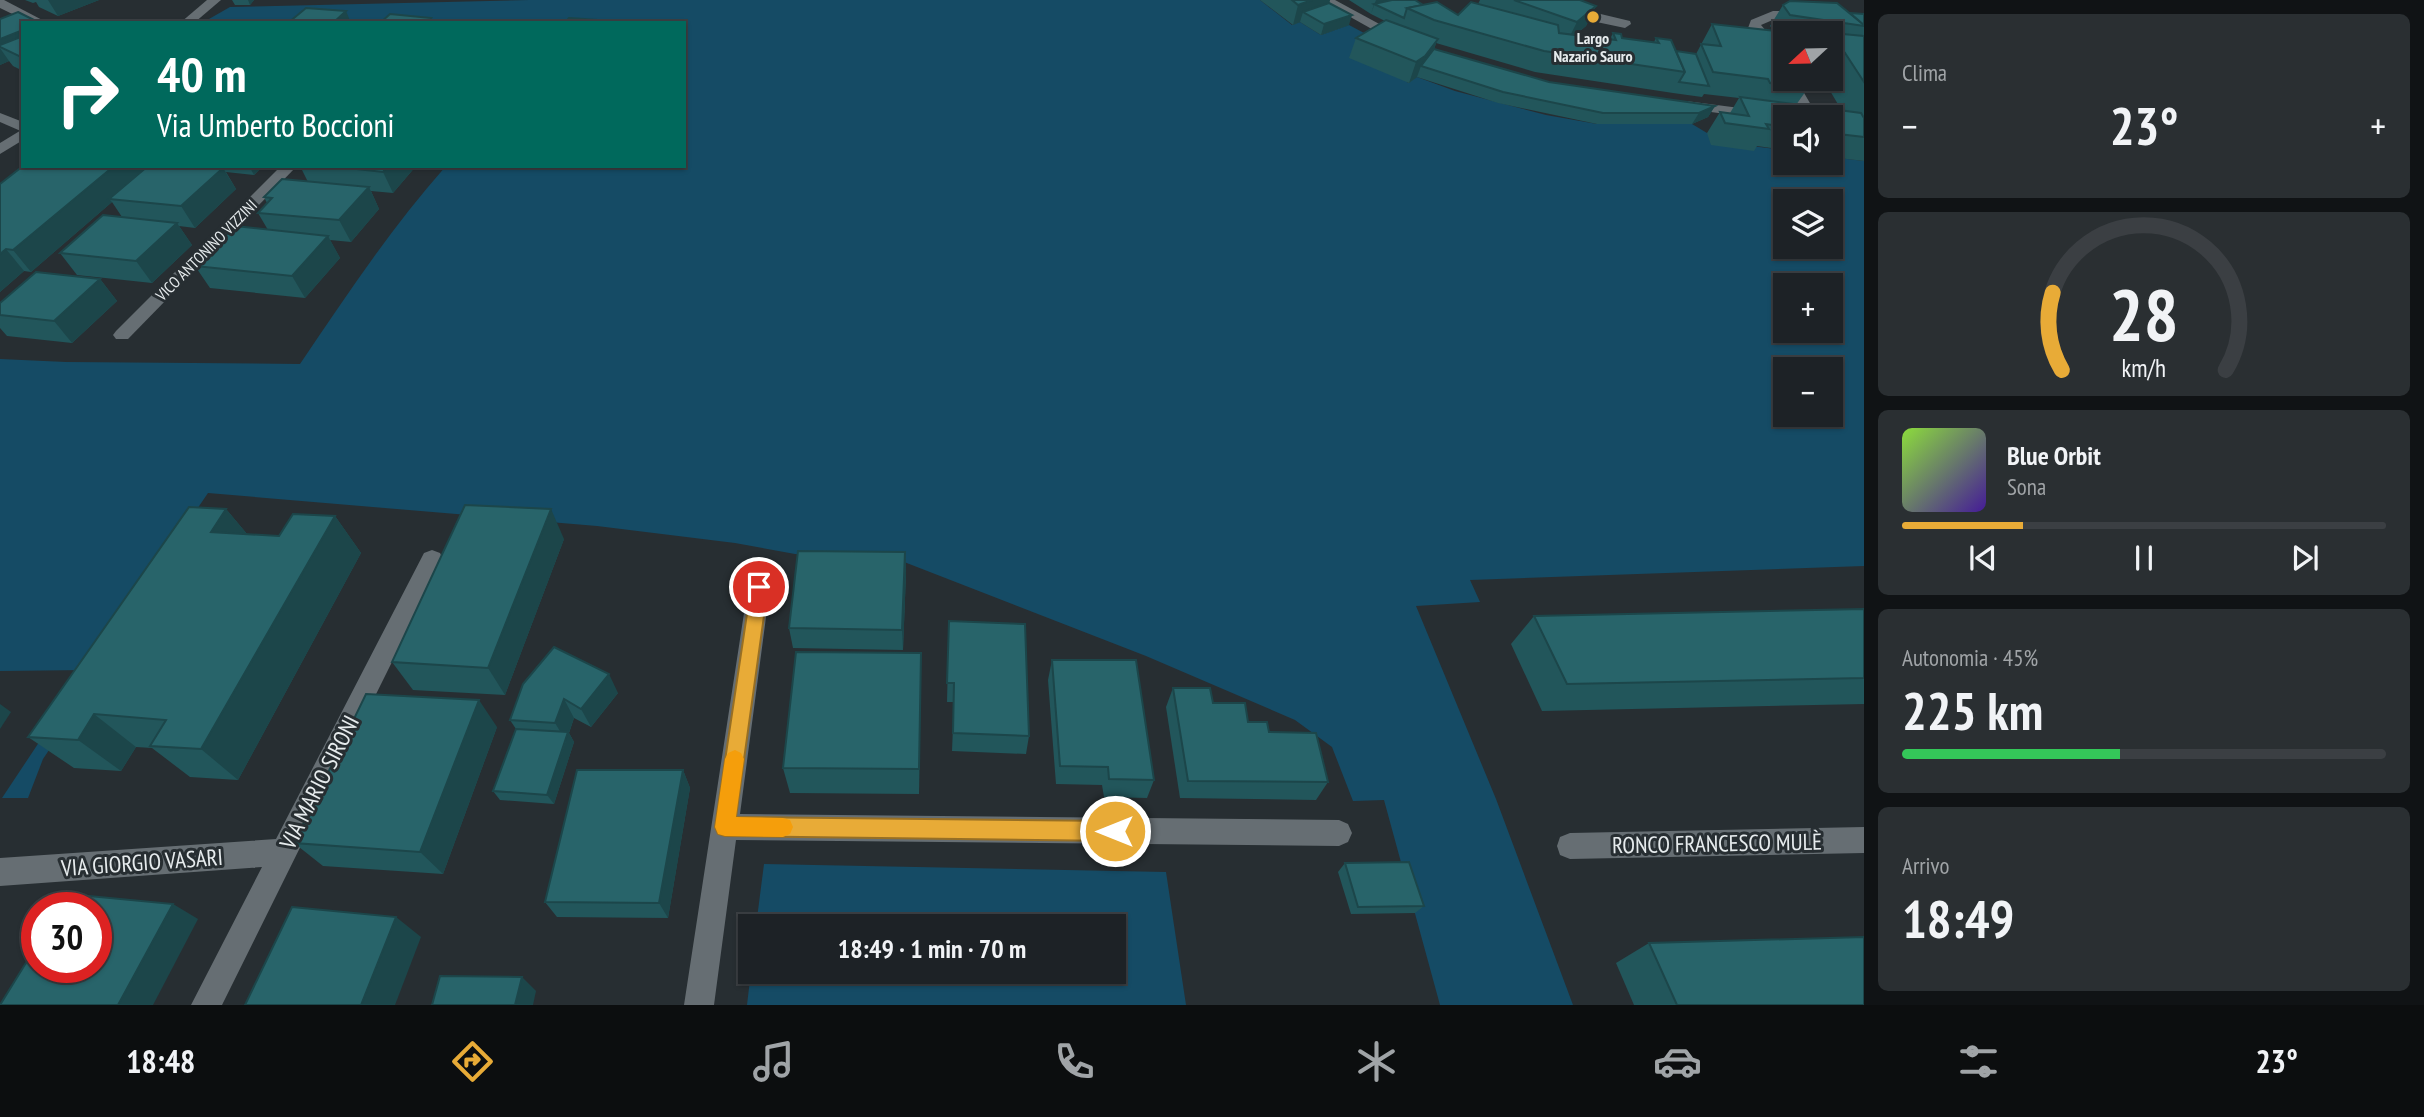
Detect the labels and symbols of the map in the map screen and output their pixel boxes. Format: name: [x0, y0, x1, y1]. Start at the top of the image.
marker: Largo Nazario Sauro: [1585, 9, 1601, 25]
north arrow: [1773, 21, 1843, 91]
place label: Largo Nazario Sauro: [1553, 28, 1633, 66]
street label: VICO ANTONINO VIZZINI: [150, 195, 261, 306]
pin: [729, 557, 789, 617]
street label: VIA MARIO SIRONI: [272, 710, 365, 855]
position arrow: [1078, 794, 1152, 868]
street label: RONCO FRANCESCO MULÈ: [1612, 827, 1822, 859]
street label: VIA GIORGIO VASARI: [59, 842, 224, 882]
speed limit sign: 30: [21, 892, 112, 983]

